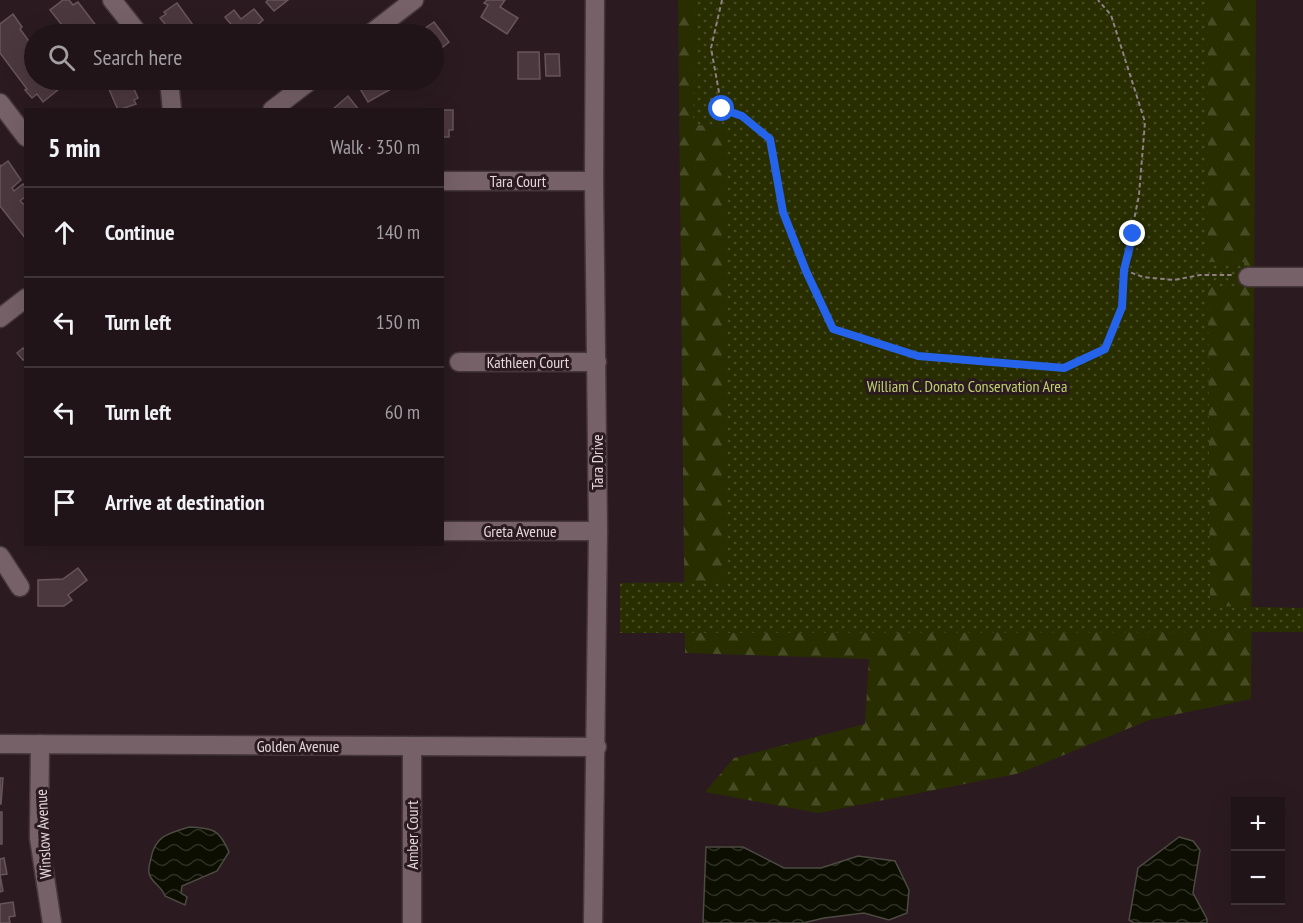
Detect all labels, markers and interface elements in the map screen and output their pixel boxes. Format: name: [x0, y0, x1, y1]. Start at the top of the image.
search box: [24, 24, 444, 90]
icon: search: [45, 41, 78, 74]
text: Search here: [93, 43, 182, 71]
route start: [708, 95, 734, 121]
text: 5 min: [48, 131, 101, 164]
text: Walk · 350 m: [330, 134, 420, 160]
street label: Tara Court: [490, 171, 547, 191]
icon: ahead: [48, 216, 81, 249]
text: Continue: [105, 218, 175, 246]
text: 140 m: [376, 219, 420, 245]
route end: [1119, 220, 1145, 246]
icon: left: [48, 306, 81, 339]
text: Turn left: [105, 308, 171, 336]
text: 150 m: [376, 309, 420, 335]
street label: Kathleen Court: [487, 352, 570, 372]
park label: William C. Donato Conservation Area: [867, 376, 1067, 396]
icon: left: [48, 396, 81, 429]
text: Turn left: [105, 398, 171, 426]
text: 60 m: [385, 399, 420, 425]
street label: Tara Drive: [587, 434, 607, 490]
icon: arrive: [48, 486, 81, 519]
text: Arrive at destination: [105, 488, 265, 516]
street label: Greta Avenue: [483, 521, 557, 541]
street label: Golden Avenue: [257, 736, 339, 756]
street label: Winslow Avenue: [31, 789, 55, 879]
map controls: [1231, 797, 1285, 905]
button: +: [1231, 797, 1285, 851]
street label: Amber Court: [402, 800, 422, 870]
button: −: [1231, 851, 1285, 905]

